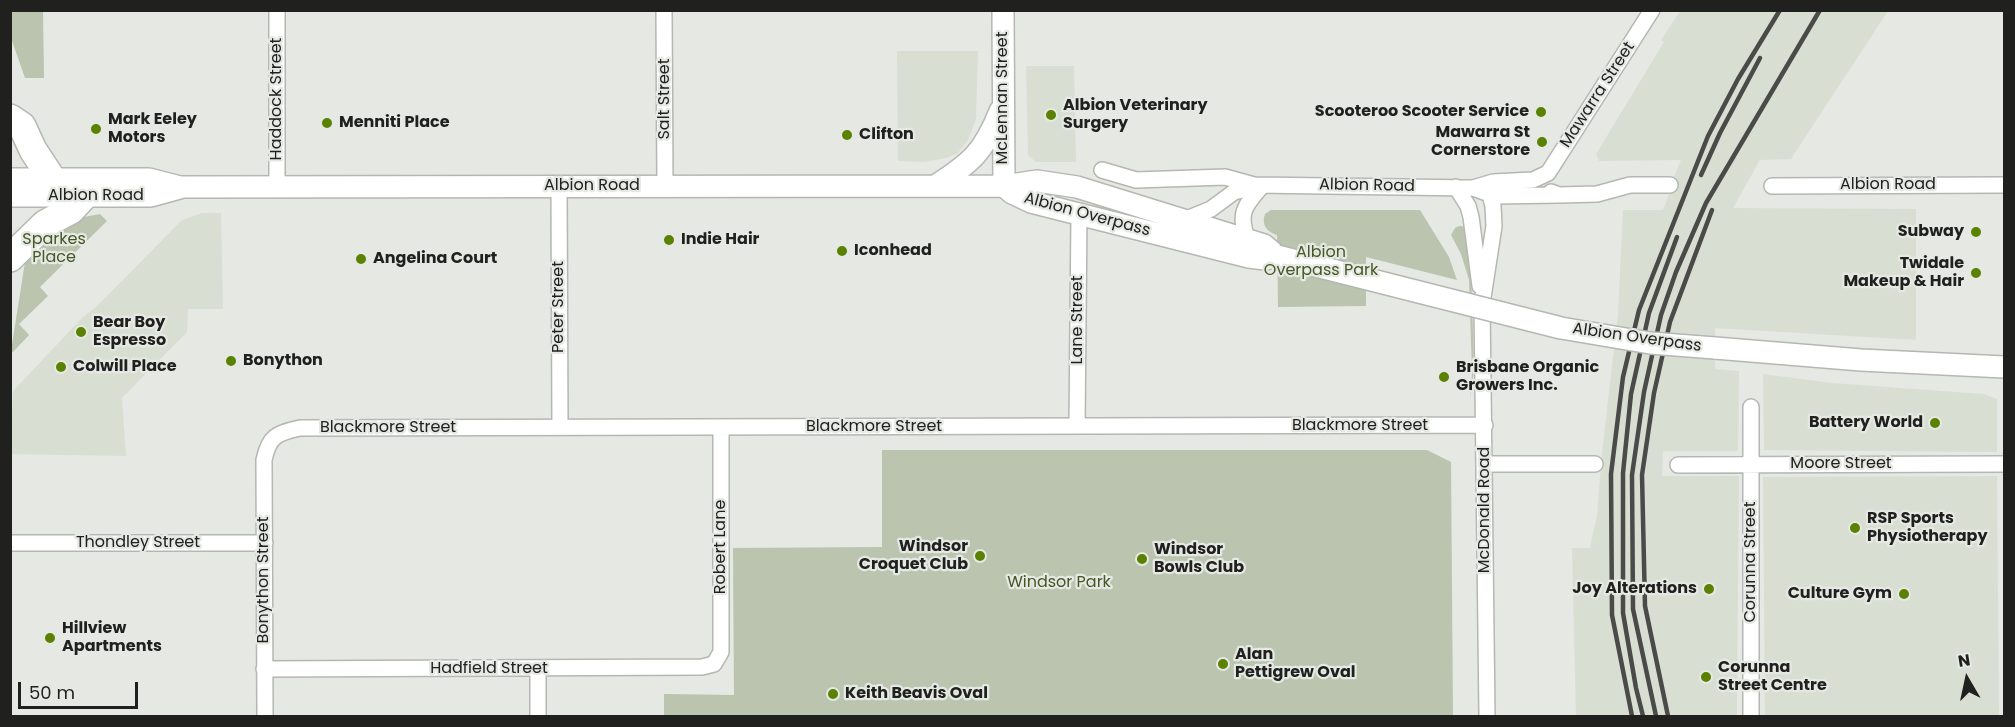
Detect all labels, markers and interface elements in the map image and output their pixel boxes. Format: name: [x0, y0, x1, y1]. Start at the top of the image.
street label: McLennan Street: [993, 32, 1013, 164]
street label: Haddock Street: [267, 38, 287, 160]
street label: Mawarra Street: [1557, 38, 1639, 152]
street label: Salt Street: [655, 58, 675, 140]
place label: Albion Veterinary Surgery: [1063, 96, 1208, 134]
place label: Scooteroo Scooter Service: [1315, 102, 1529, 122]
marker: Scooteroo Scooter Service: [1534, 105, 1548, 119]
marker: Albion Veterinary Surgery: [1044, 108, 1058, 122]
place label: Mark Eeley Motors: [108, 110, 197, 148]
place label: Menniti Place: [339, 113, 450, 133]
marker: Menniti Place: [320, 116, 334, 130]
marker: Mark Eeley Motors: [89, 122, 103, 136]
place label: Mawarra St Cornerstore: [1431, 123, 1530, 161]
place label: Clifton: [859, 125, 914, 145]
marker: Clifton: [840, 128, 854, 142]
marker: Mawarra St Cornerstore: [1535, 135, 1549, 149]
street label: Albion Road: [1840, 175, 1936, 195]
street label: Albion Road: [544, 176, 640, 196]
street label: Albion Road: [1319, 176, 1415, 196]
street label: Albion Road: [48, 186, 144, 206]
street label: Albion Overpass: [1022, 189, 1152, 241]
place label: Subway: [1898, 222, 1964, 242]
marker: Subway: [1969, 225, 1983, 239]
park label: Sparkes Place: [22, 230, 86, 268]
place label: Indie Hair: [681, 230, 759, 250]
marker: Indie Hair: [662, 233, 676, 247]
place label: Iconhead: [854, 241, 932, 261]
park label: Albion Overpass Park: [1264, 243, 1378, 281]
marker: Iconhead: [835, 244, 849, 258]
place label: Angelina Court: [373, 249, 497, 269]
marker: Angelina Court: [354, 252, 368, 266]
place label: Twidale Makeup & Hair: [1843, 254, 1964, 292]
street label: Peter Street: [549, 261, 569, 353]
marker: Twidale Makeup & Hair: [1969, 266, 1983, 280]
street label: Lane Street: [1068, 275, 1088, 365]
place label: Bear Boy Espresso: [93, 313, 166, 351]
street label: Albion Overpass: [1571, 319, 1703, 357]
marker: Bear Boy Espresso: [74, 325, 88, 339]
place label: Bonython: [243, 351, 323, 371]
marker: Bonython: [224, 354, 238, 368]
place label: Colwill Place: [73, 357, 177, 377]
place label: Brisbane Organic Growers Inc.: [1456, 358, 1599, 396]
marker: Colwill Place: [54, 360, 68, 374]
marker: Brisbane Organic Growers Inc.: [1437, 370, 1451, 384]
place label: Battery World: [1809, 413, 1923, 433]
street label: Blackmore Street: [1292, 416, 1428, 436]
marker: Battery World: [1928, 416, 1942, 430]
street label: Blackmore Street: [806, 417, 942, 437]
street label: Blackmore Street: [320, 418, 456, 438]
street label: McDonald Road: [1475, 447, 1495, 573]
street label: Moore Street: [1790, 454, 1892, 474]
street label: Robert Lane: [711, 500, 731, 594]
street label: Corunna Street: [1741, 501, 1761, 623]
place label: RSP Sports Physiotherapy: [1867, 509, 1988, 547]
street label: Bonython Street: [254, 517, 274, 643]
marker: RSP Sports Physiotherapy: [1848, 521, 1862, 535]
street label: Thondley Street: [76, 533, 200, 553]
place label: Windsor Croquet Club: [859, 537, 968, 575]
place label: Windsor Bowls Club: [1154, 540, 1244, 578]
marker: Windsor Croquet Club: [973, 549, 987, 563]
marker: Windsor Bowls Club: [1135, 552, 1149, 566]
park label: Windsor Park: [1007, 573, 1111, 593]
place label: Joy Alterations: [1572, 579, 1697, 599]
marker: Joy Alterations: [1702, 582, 1716, 596]
place label: Culture Gym: [1788, 584, 1892, 604]
marker: Culture Gym: [1897, 587, 1911, 601]
place label: Hillview Apartments: [62, 619, 162, 657]
marker: Hillview Apartments: [43, 631, 57, 645]
place label: Alan Pettigrew Oval: [1235, 645, 1356, 683]
text: N: [1956, 648, 1972, 673]
north arrow: [1937, 649, 1997, 709]
marker: Alan Pettigrew Oval: [1216, 657, 1230, 671]
place label: Corunna Street Centre: [1718, 658, 1827, 696]
street label: Hadfield Street: [430, 659, 548, 679]
scale bar: [21, 670, 141, 708]
marker: Corunna Street Centre: [1699, 670, 1713, 684]
text: 50 m: [29, 680, 75, 705]
place label: Keith Beavis Oval: [845, 684, 988, 704]
marker: Keith Beavis Oval: [826, 687, 840, 701]

